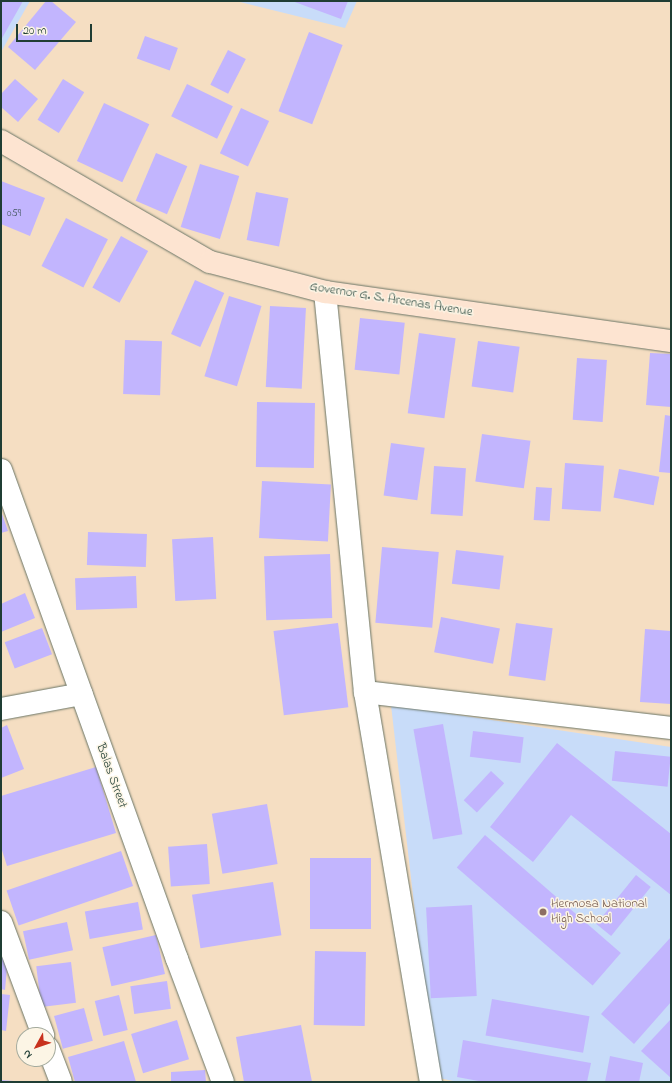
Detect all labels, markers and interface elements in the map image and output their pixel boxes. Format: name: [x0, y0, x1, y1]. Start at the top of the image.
scale bar: [18, 16, 94, 42]
text: 20 m: [23, 22, 46, 40]
house number: 059: [7, 206, 21, 220]
street label: Governor G. S. Arcenas Avenue: [308, 279, 474, 321]
street label: Balas Street: [92, 742, 130, 810]
place label: Hermosa National High School: [551, 897, 647, 928]
marker: Hermosa National High School: [538, 907, 548, 917]
north arrow: [16, 1027, 56, 1067]
text: N: [19, 1046, 36, 1062]

